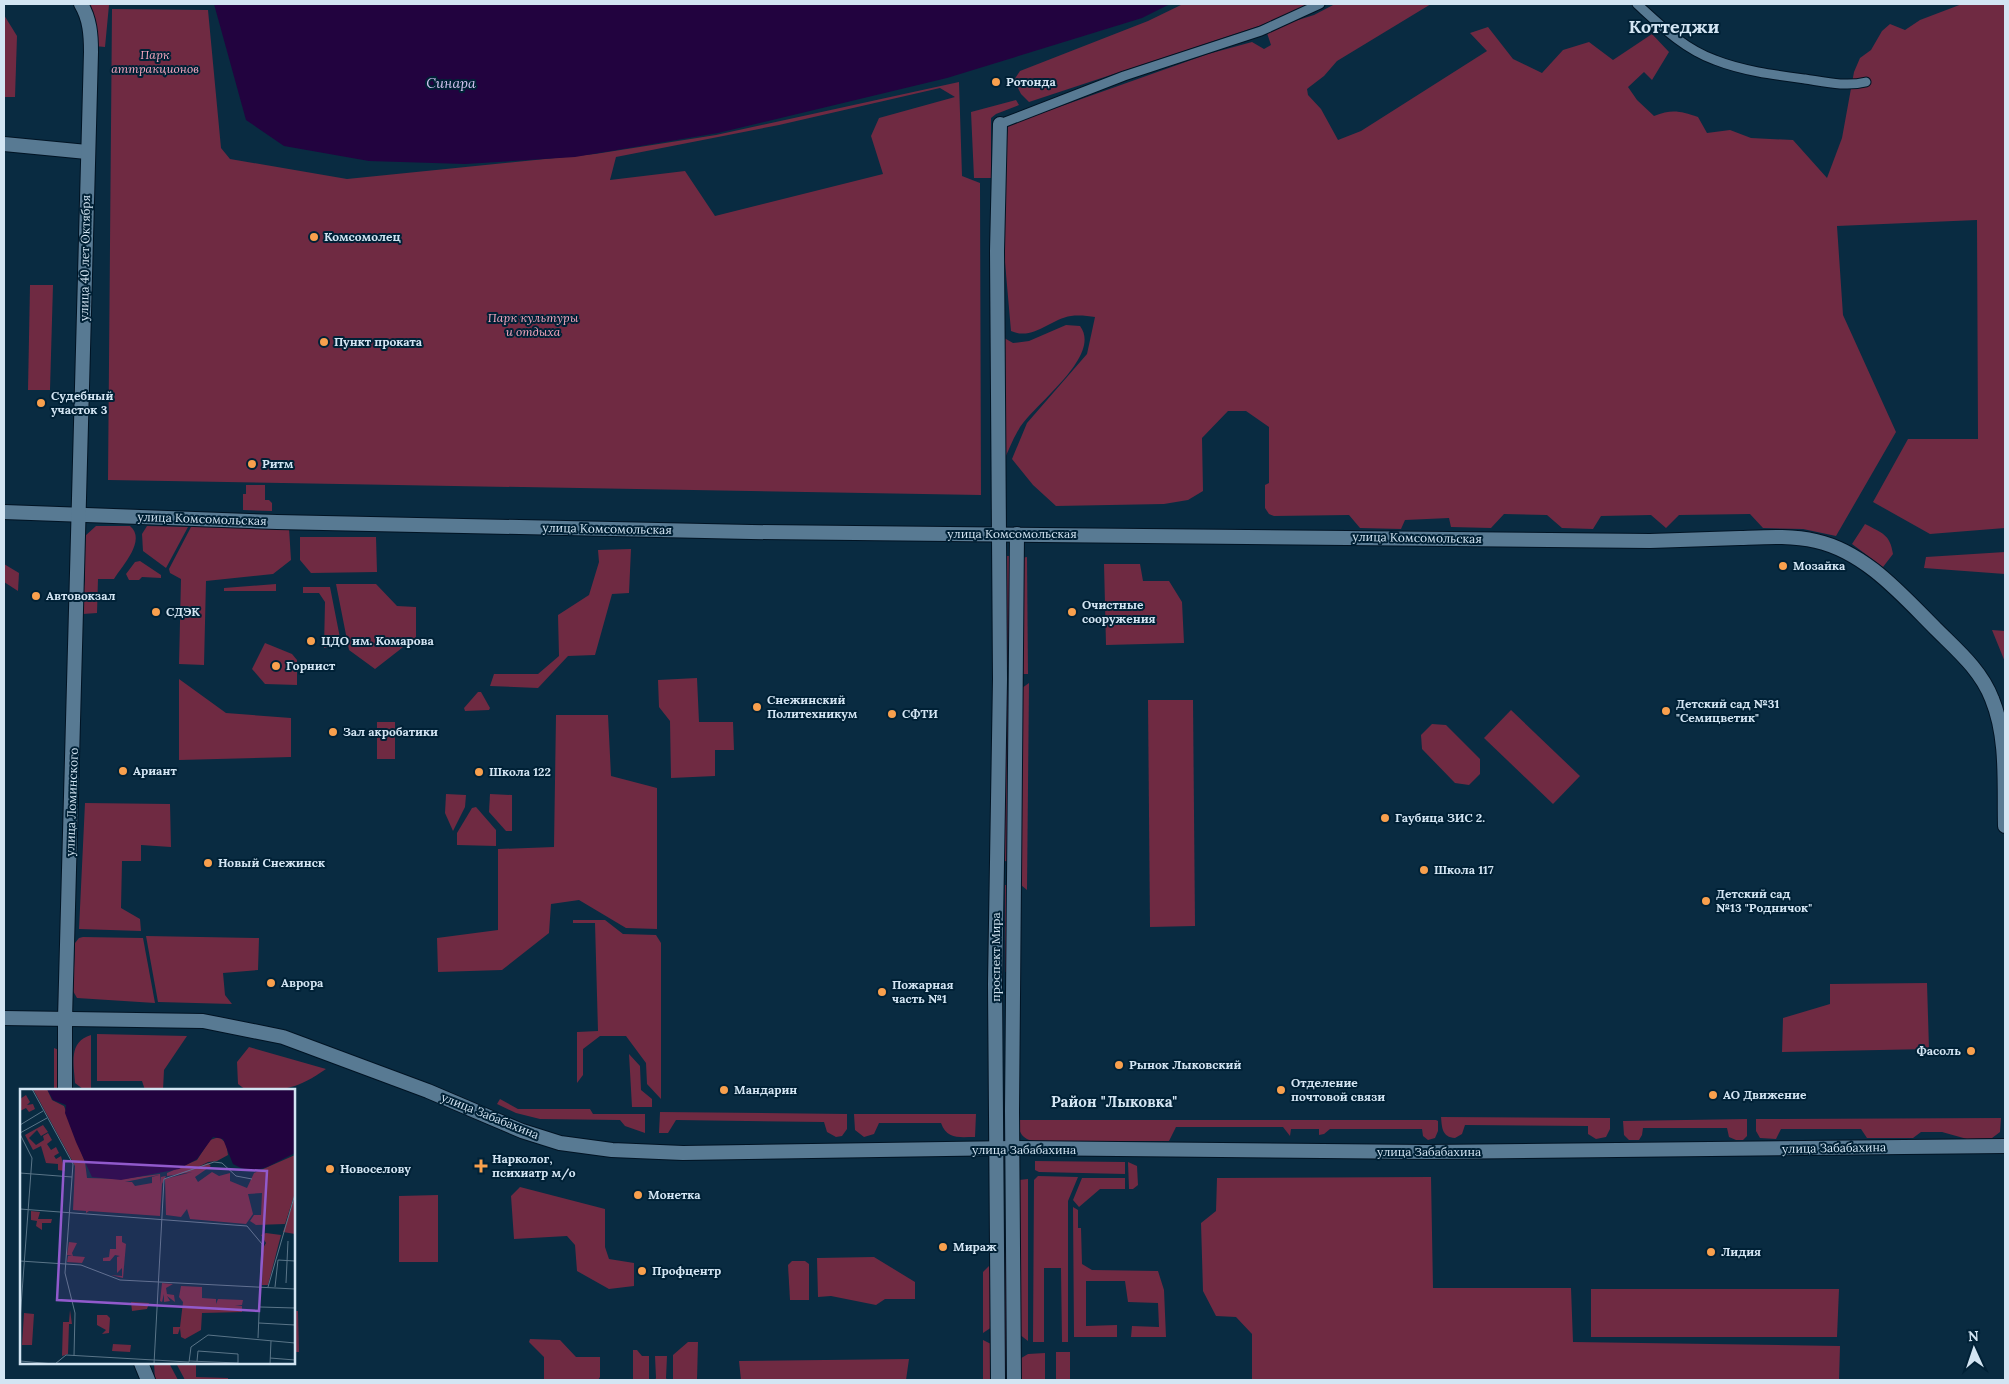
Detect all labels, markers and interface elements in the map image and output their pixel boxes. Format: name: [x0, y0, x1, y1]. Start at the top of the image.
district label: Коттеджи: [1629, 15, 1720, 38]
park label: Парк аттракционов: [111, 47, 199, 76]
water label: Синара: [426, 74, 476, 92]
place label: Ротонда: [1006, 74, 1057, 89]
marker: Ротонда: [990, 76, 1002, 88]
street label: улица 40 лет Октября: [76, 195, 93, 321]
place label: Комсомолец: [324, 229, 401, 244]
marker: Комсомолец: [308, 231, 320, 243]
park label: Парк культуры и отдыха: [488, 310, 579, 339]
place label: Пункт проката: [334, 334, 423, 349]
marker: Пункт проката: [318, 336, 330, 348]
place label: Судебный участок 3: [51, 388, 113, 417]
marker: Судебный участок 3: [35, 397, 47, 409]
place label: Ритм: [262, 456, 294, 471]
marker: Ритм: [246, 458, 258, 470]
street label: улица Комсомольская: [137, 509, 267, 528]
street label: улица Комсомольская: [542, 520, 672, 537]
street label: улица Комсомольская: [947, 526, 1077, 541]
street label: улица Комсомольская: [1352, 529, 1482, 546]
place label: Мозайка: [1793, 558, 1846, 573]
marker: Мозайка: [1777, 560, 1789, 572]
place label: Автовокзал: [46, 588, 116, 603]
marker: Автовокзал: [30, 590, 42, 602]
place label: Очистные сооружения: [1082, 597, 1156, 626]
place label: СДЭК: [166, 604, 200, 619]
marker: СДЭК: [150, 606, 162, 618]
marker: Очистные сооружения: [1066, 606, 1078, 618]
place label: ЦДО им. Комарова: [321, 633, 434, 648]
marker: ЦДО им. Комарова: [305, 635, 317, 647]
place label: Горнист: [286, 658, 336, 673]
marker: Горнист: [270, 660, 282, 672]
place label: Снежинский Политехникум: [767, 692, 858, 721]
place label: Детский сад №31 "Семицветик": [1676, 696, 1779, 725]
marker: Снежинский Политехникум: [751, 701, 763, 713]
marker: Детский сад №31 "Семицветик": [1660, 705, 1672, 717]
place label: СФТИ: [902, 706, 938, 721]
marker: СФТИ: [886, 708, 898, 720]
place label: Зал акробатики: [343, 724, 438, 739]
marker: Зал акробатики: [327, 726, 339, 738]
street label: улица Ломинского: [62, 747, 81, 857]
place label: Ариант: [133, 763, 177, 778]
place label: Школа 122: [489, 764, 551, 779]
marker: Ариант: [117, 765, 129, 777]
marker: Школа 122: [473, 766, 485, 778]
place label: Гаубица ЗИС 2.: [1395, 810, 1485, 825]
marker: Гаубица ЗИС 2.: [1379, 812, 1391, 824]
place label: Новый Снежинск: [218, 855, 325, 870]
marker: Новый Снежинск: [202, 857, 214, 869]
place label: Школа 117: [1434, 862, 1494, 877]
marker: Школа 117: [1418, 864, 1430, 876]
place label: Детский сад №13 "Родничок": [1716, 886, 1812, 915]
marker: Детский сад №13 "Родничок": [1700, 895, 1712, 907]
street label: проспект Мира: [988, 912, 1003, 1002]
place label: Аврора: [281, 975, 324, 990]
marker: Аврора: [265, 977, 277, 989]
place label: Пожарная часть №1: [892, 977, 954, 1006]
marker: Пожарная часть №1: [876, 986, 888, 998]
place label: Фасоль: [1917, 1043, 1961, 1058]
marker: Фасоль: [1965, 1045, 1977, 1057]
place label: Рынок Лыковский: [1129, 1057, 1241, 1072]
marker: Рынок Лыковский: [1113, 1059, 1125, 1071]
place label: Отделение почтовой связи: [1291, 1075, 1385, 1104]
place label: Мандарин: [734, 1082, 797, 1097]
marker: Мандарин: [718, 1084, 730, 1096]
marker: Отделение почтовой связи: [1275, 1084, 1287, 1096]
place label: АО Движение: [1723, 1087, 1807, 1102]
inset map: [20, 1089, 295, 1364]
street label: улица Забабахина: [439, 1089, 541, 1142]
marker: АО Движение: [1707, 1089, 1719, 1101]
district label: Район "Лыковка": [1051, 1092, 1177, 1111]
street label: улица Забабахина: [1782, 1139, 1886, 1156]
street label: улица Забабахина: [972, 1142, 1076, 1157]
street label: улица Забабахина: [1377, 1144, 1481, 1159]
place label: Нарколог, психиатр м/о: [492, 1151, 576, 1181]
marker: Нарколог, психиатр м/о: [474, 1159, 488, 1173]
place label: Новоселову: [340, 1161, 411, 1176]
marker: Новоселову: [324, 1163, 336, 1175]
place label: Монетка: [648, 1187, 701, 1202]
marker: Монетка: [632, 1189, 644, 1201]
place label: Мираж: [953, 1239, 997, 1254]
marker: Мираж: [937, 1241, 949, 1253]
place label: Лидия: [1721, 1244, 1761, 1259]
marker: Лидия: [1705, 1246, 1717, 1258]
place label: Профцентр: [652, 1263, 721, 1278]
marker: Профцентр: [636, 1265, 648, 1277]
north arrow: [1949, 1324, 1999, 1374]
text: N: [1967, 1327, 1979, 1345]

